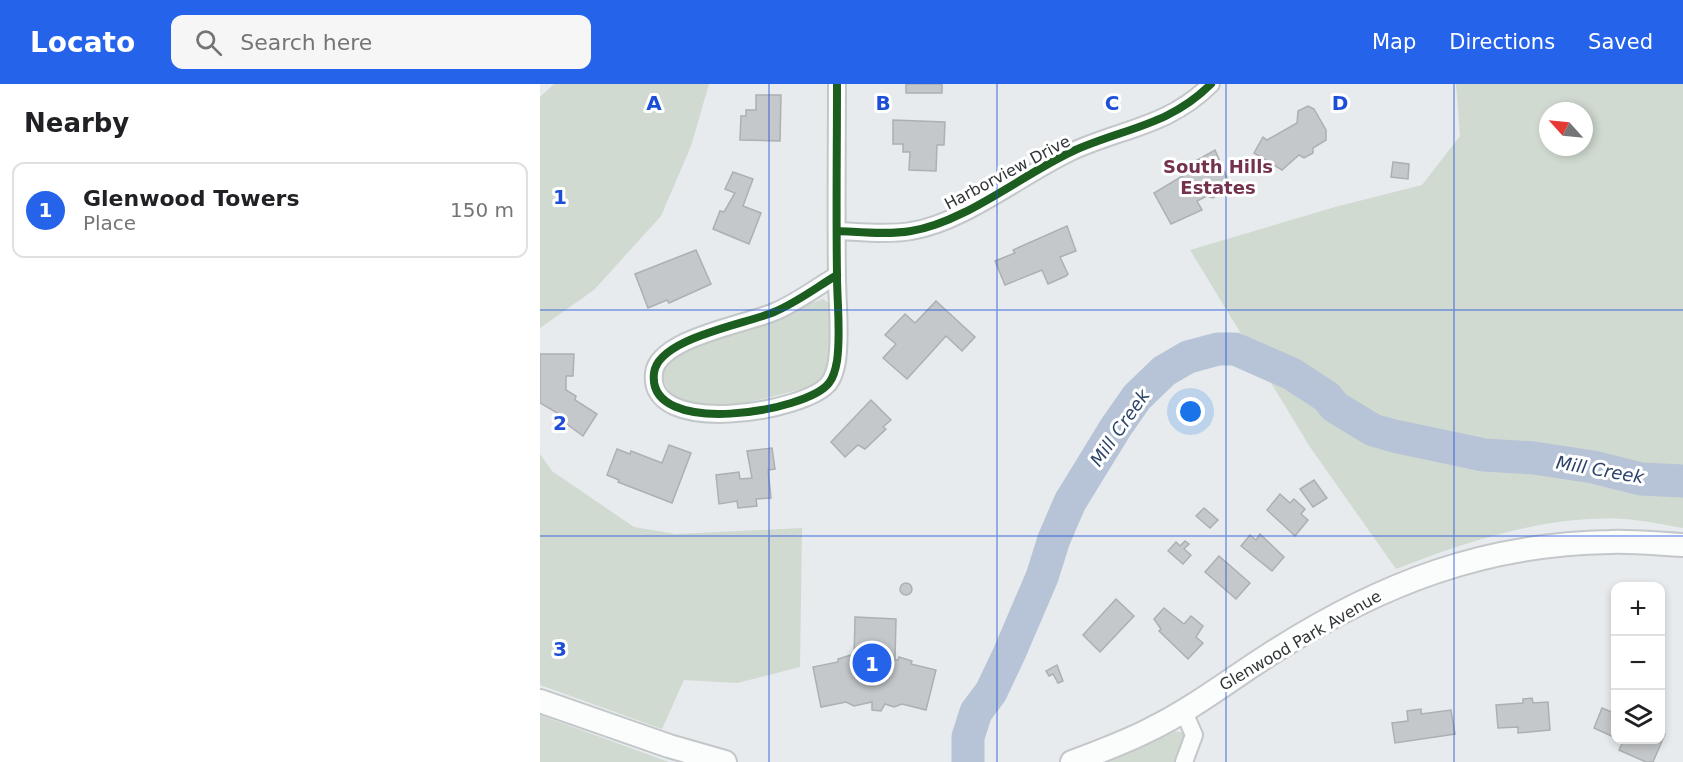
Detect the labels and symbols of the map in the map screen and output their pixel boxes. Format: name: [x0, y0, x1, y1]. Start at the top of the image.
text: A: [646, 91, 662, 115]
text: B: [875, 91, 891, 115]
text: C: [1105, 91, 1119, 115]
text: D: [1332, 91, 1348, 115]
north arrow: [1539, 102, 1593, 156]
street label: Harborview Drive: [941, 131, 1073, 214]
district label: South Hills Estates: [1163, 156, 1273, 198]
text: 1: [553, 185, 567, 209]
water label: Mill Creek: [1086, 384, 1155, 470]
your location: [1176, 397, 1205, 426]
text: 2: [553, 411, 567, 435]
water label: Mill Creek: [1555, 451, 1647, 488]
street label: Glenwood Park Avenue: [1216, 586, 1385, 695]
text: 3: [553, 637, 567, 661]
pin: 1: [852, 640, 892, 686]

